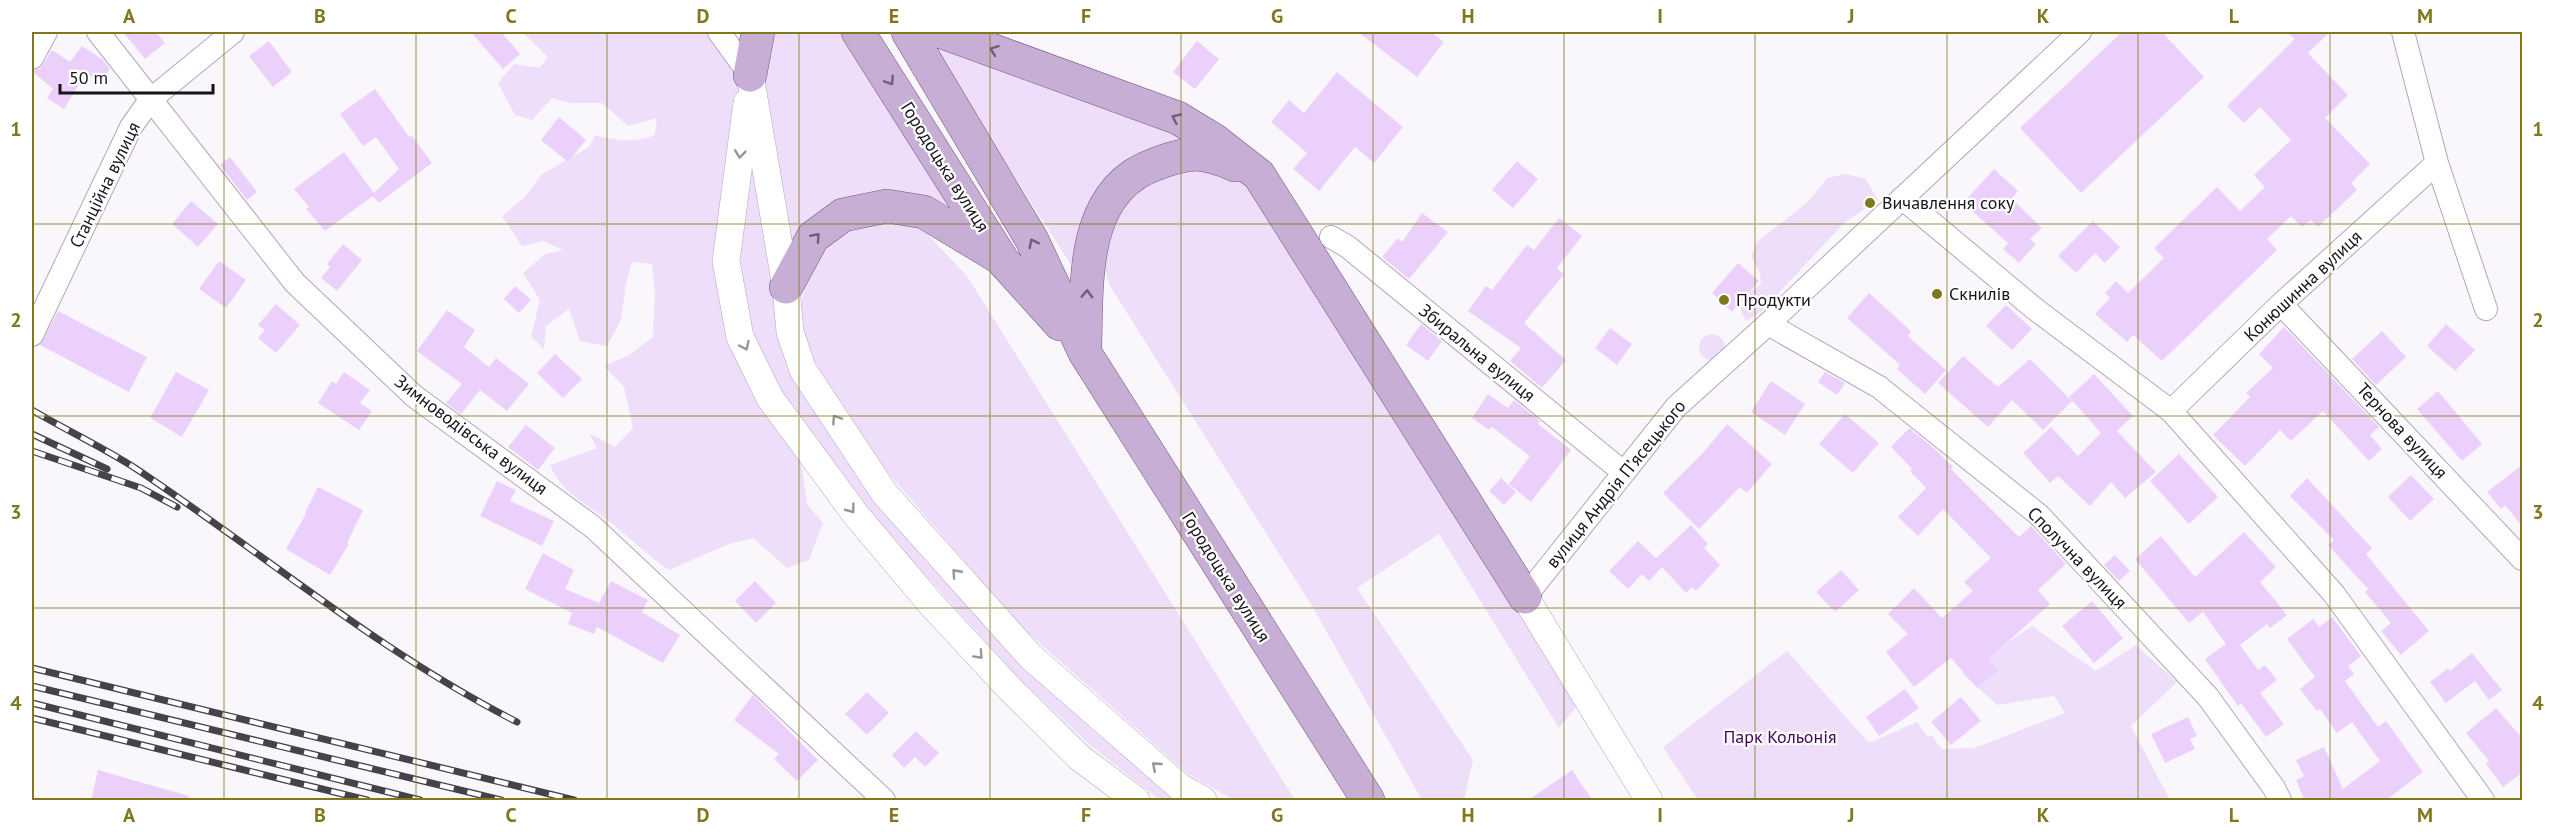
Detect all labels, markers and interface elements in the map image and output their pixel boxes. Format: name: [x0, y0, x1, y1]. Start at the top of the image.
text: A: [123, 3, 136, 29]
text: B: [314, 3, 326, 29]
text: C: [505, 3, 517, 29]
text: D: [697, 3, 710, 29]
text: E: [889, 3, 899, 29]
text: F: [1081, 3, 1091, 29]
text: G: [1271, 3, 1283, 29]
text: H: [1461, 3, 1475, 29]
text: I: [1657, 3, 1663, 29]
text: J: [1847, 3, 1854, 29]
text: K: [2037, 3, 2050, 29]
text: L: [2229, 3, 2240, 29]
text: M: [2417, 3, 2433, 29]
one-way arrow: [989, 45, 1000, 58]
scale bar: [60, 57, 213, 95]
text: 50 m: [69, 66, 108, 89]
one-way arrow: [883, 74, 894, 85]
street label: Городоцька вулиця: [896, 97, 995, 236]
one-way arrow: [1172, 114, 1183, 126]
text: 1: [10, 116, 22, 142]
text: 1: [2532, 116, 2544, 142]
street label: Станційна вулиця: [64, 118, 145, 252]
one-way arrow: [734, 150, 747, 159]
place label: Вичавлення соку: [1882, 191, 2015, 214]
marker: Вичавлення соку: [1863, 196, 1877, 210]
street label: Конюшинна вулиця: [2239, 225, 2366, 346]
one-way arrow: [809, 234, 820, 244]
one-way arrow: [1029, 239, 1040, 249]
place label: Скнилів: [1949, 282, 2010, 305]
marker: Скнилів: [1930, 287, 1944, 301]
place label: Продукти: [1736, 288, 1811, 311]
one-way arrow: [1080, 290, 1093, 299]
marker: Продукти: [1717, 293, 1731, 307]
street label: Збиральна вулиця: [1414, 299, 1540, 407]
text: 2: [10, 307, 22, 333]
text: 2: [2532, 307, 2544, 333]
one-way arrow: [737, 339, 749, 350]
street label: Зимноводівська вулиця: [390, 369, 552, 500]
street label: Тернова вулиця: [2352, 378, 2453, 484]
street label: вулиця Андрія Пʼясецького: [1541, 395, 1690, 572]
one-way arrow: [832, 415, 843, 426]
text: 3: [10, 499, 22, 525]
text: 3: [2532, 499, 2544, 525]
one-way arrow: [844, 502, 855, 513]
street label: Сполучна вулиця: [2023, 502, 2132, 614]
street label: Городоцька вулиця: [1177, 507, 1276, 646]
one-way arrow: [952, 569, 963, 580]
one-way arrow: [972, 649, 983, 659]
text: 4: [10, 690, 22, 716]
text: 4: [2532, 690, 2544, 716]
park label: Парк Кольонія: [1723, 725, 1837, 748]
one-way arrow: [1152, 762, 1163, 773]
text: A: [123, 802, 136, 828]
text: B: [314, 802, 326, 828]
text: C: [505, 802, 517, 828]
text: D: [697, 802, 710, 828]
text: E: [889, 802, 899, 828]
text: F: [1081, 802, 1091, 828]
text: G: [1271, 802, 1283, 828]
text: H: [1461, 802, 1475, 828]
text: I: [1657, 802, 1663, 828]
text: J: [1847, 802, 1854, 828]
text: K: [2037, 802, 2050, 828]
text: L: [2229, 802, 2240, 828]
text: M: [2417, 802, 2433, 828]

